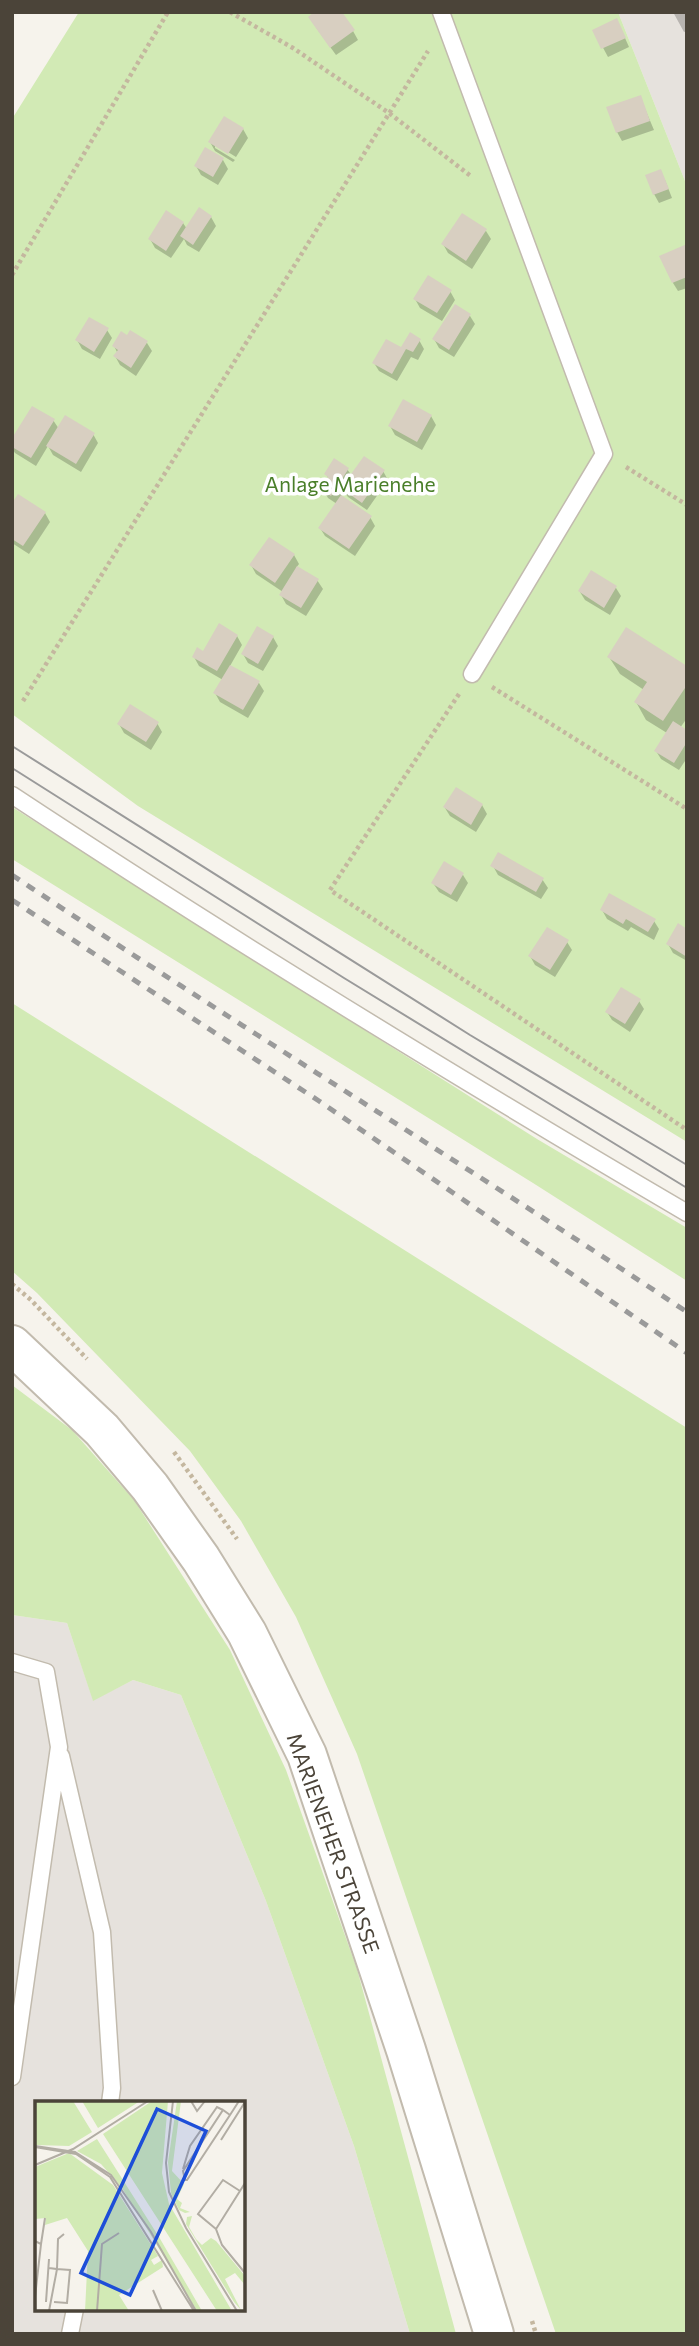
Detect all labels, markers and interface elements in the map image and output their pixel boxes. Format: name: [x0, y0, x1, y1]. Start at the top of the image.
park label: Anlage Marienehe: [264, 471, 436, 496]
street label: MARIENEHER STRASSE: [282, 1729, 386, 1957]
inset map: [35, 2101, 245, 2311]

